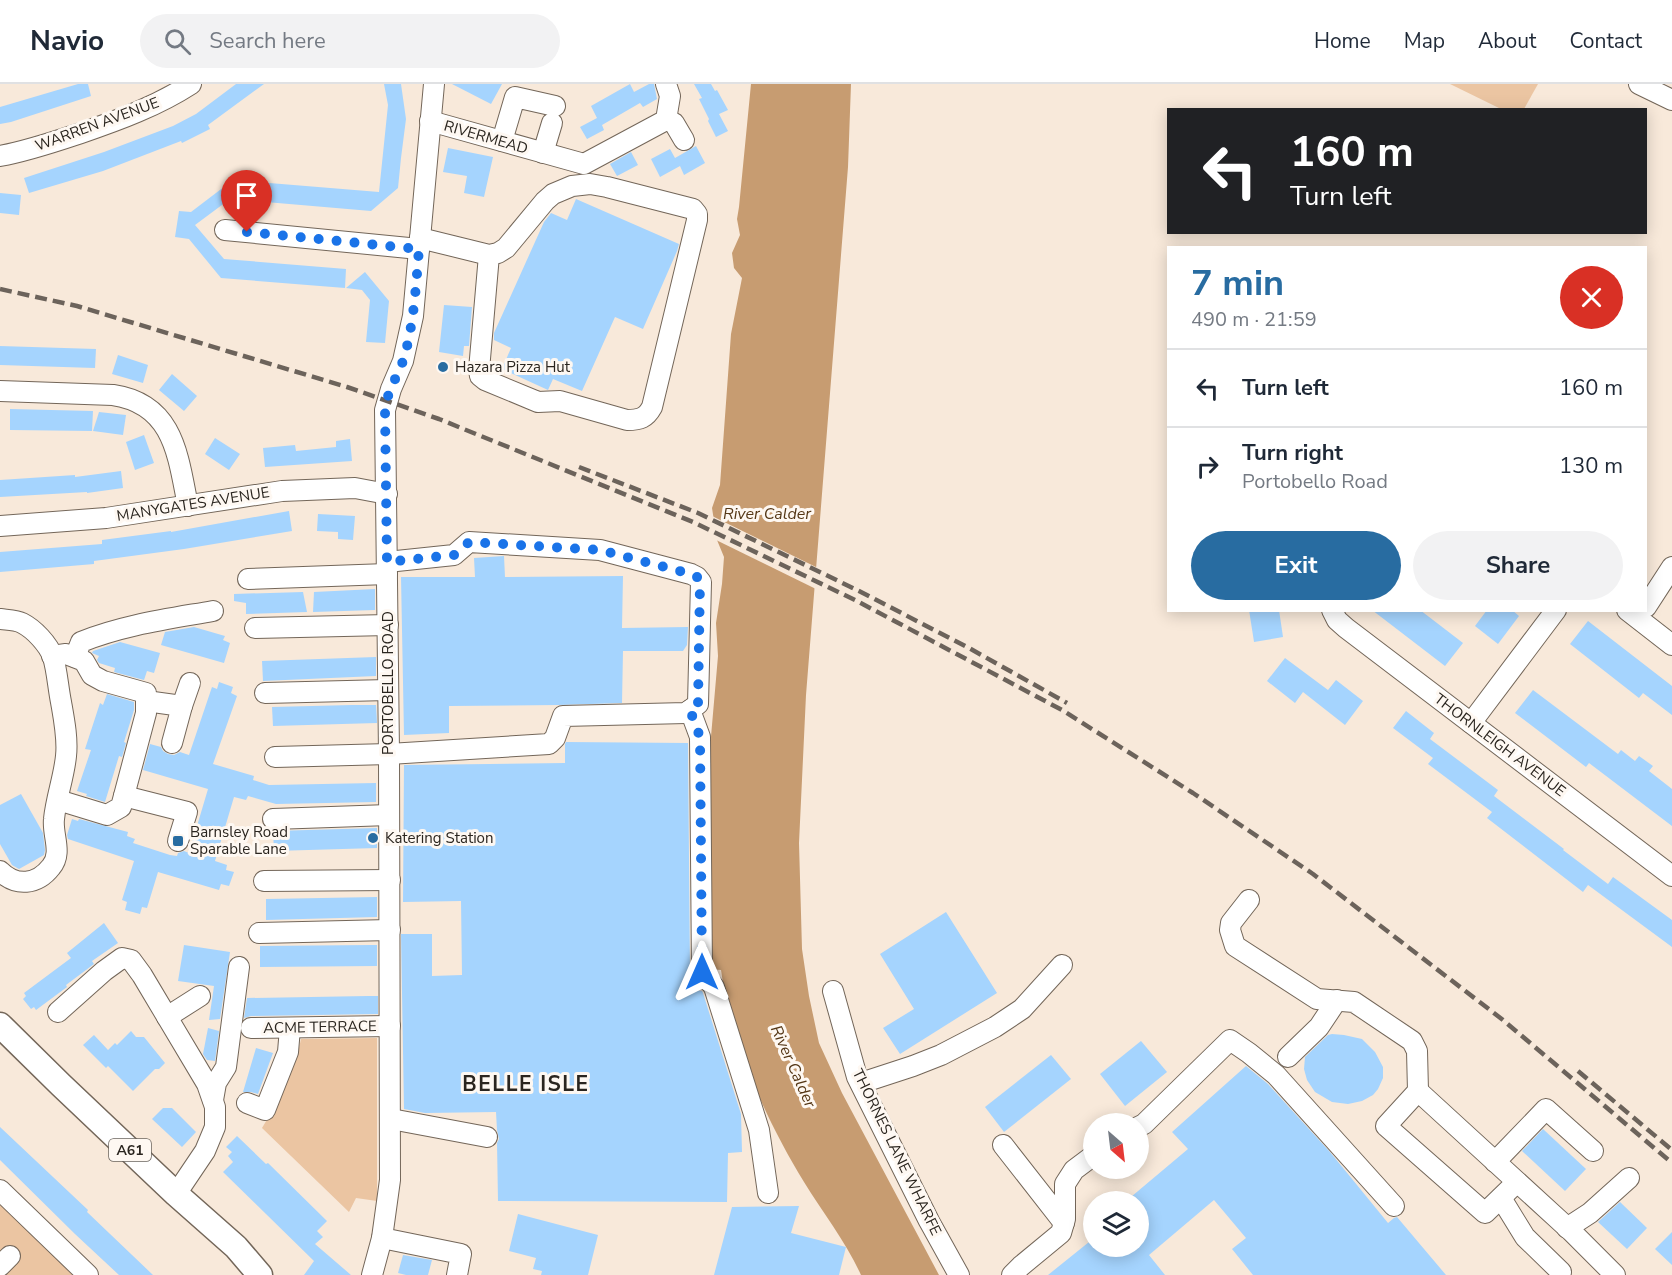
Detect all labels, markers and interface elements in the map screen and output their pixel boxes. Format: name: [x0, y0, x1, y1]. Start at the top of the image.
search box: [140, 14, 560, 68]
text: Navio: [30, 22, 104, 60]
icon: search: [161, 25, 194, 58]
text: Search here: [209, 26, 326, 56]
text: Home: [1314, 27, 1371, 55]
text: Map: [1404, 27, 1445, 55]
text: About: [1478, 27, 1536, 55]
text: Contact: [1569, 27, 1642, 55]
street label: WARREN AVENUE: [32, 92, 162, 156]
street label: RIVERMEAD: [442, 115, 530, 159]
text: 160 m: [1290, 124, 1414, 181]
icon: left: [1191, 132, 1269, 210]
pin: [221, 170, 272, 232]
text: Turn left: [1290, 178, 1391, 215]
icon: arrive: [230, 179, 263, 212]
text: 7 min: [1191, 259, 1284, 308]
button: close: [1560, 266, 1623, 329]
text: 490 m · 21:59: [1191, 306, 1317, 333]
place label: Hazara Pizza Hut: [455, 357, 571, 377]
marker: Hazara Pizza Hut: [436, 360, 450, 374]
icon: left: [1191, 372, 1224, 405]
text: Turn left: [1242, 373, 1329, 403]
text: 160 m: [1559, 373, 1623, 403]
text: Turn right: [1242, 438, 1343, 468]
icon: right: [1191, 450, 1224, 483]
text: 130 m: [1559, 451, 1623, 481]
text: Portobello Road: [1242, 468, 1388, 495]
street label: MANYGATES AVENUE: [115, 482, 271, 526]
water label: River Calder: [723, 503, 812, 525]
button: Exit: [1191, 531, 1401, 600]
button: Share: [1413, 531, 1623, 600]
street label: PORTOBELLO ROAD: [378, 611, 398, 755]
street label: THORNLEIGH AVENUE: [1430, 689, 1570, 801]
place label: Barnsley Road Sparable Lane: [190, 822, 288, 859]
place label: Katering Station: [385, 828, 493, 848]
marker: Katering Station: [366, 831, 380, 845]
marker: Barnsley Road Sparable Lane: [171, 834, 185, 848]
position arrow: [670, 940, 734, 1004]
street label: ACME TERRACE: [263, 1016, 377, 1038]
water label: River Calder: [765, 1022, 822, 1112]
street label: THORNES LANE WHARFE: [848, 1065, 946, 1239]
district label: BELLE ISLE: [462, 1070, 590, 1098]
north arrow: [1083, 1113, 1149, 1179]
map controls: [1083, 1113, 1149, 1257]
road number: A61: [109, 1139, 151, 1161]
button: layers: [1083, 1191, 1149, 1257]

